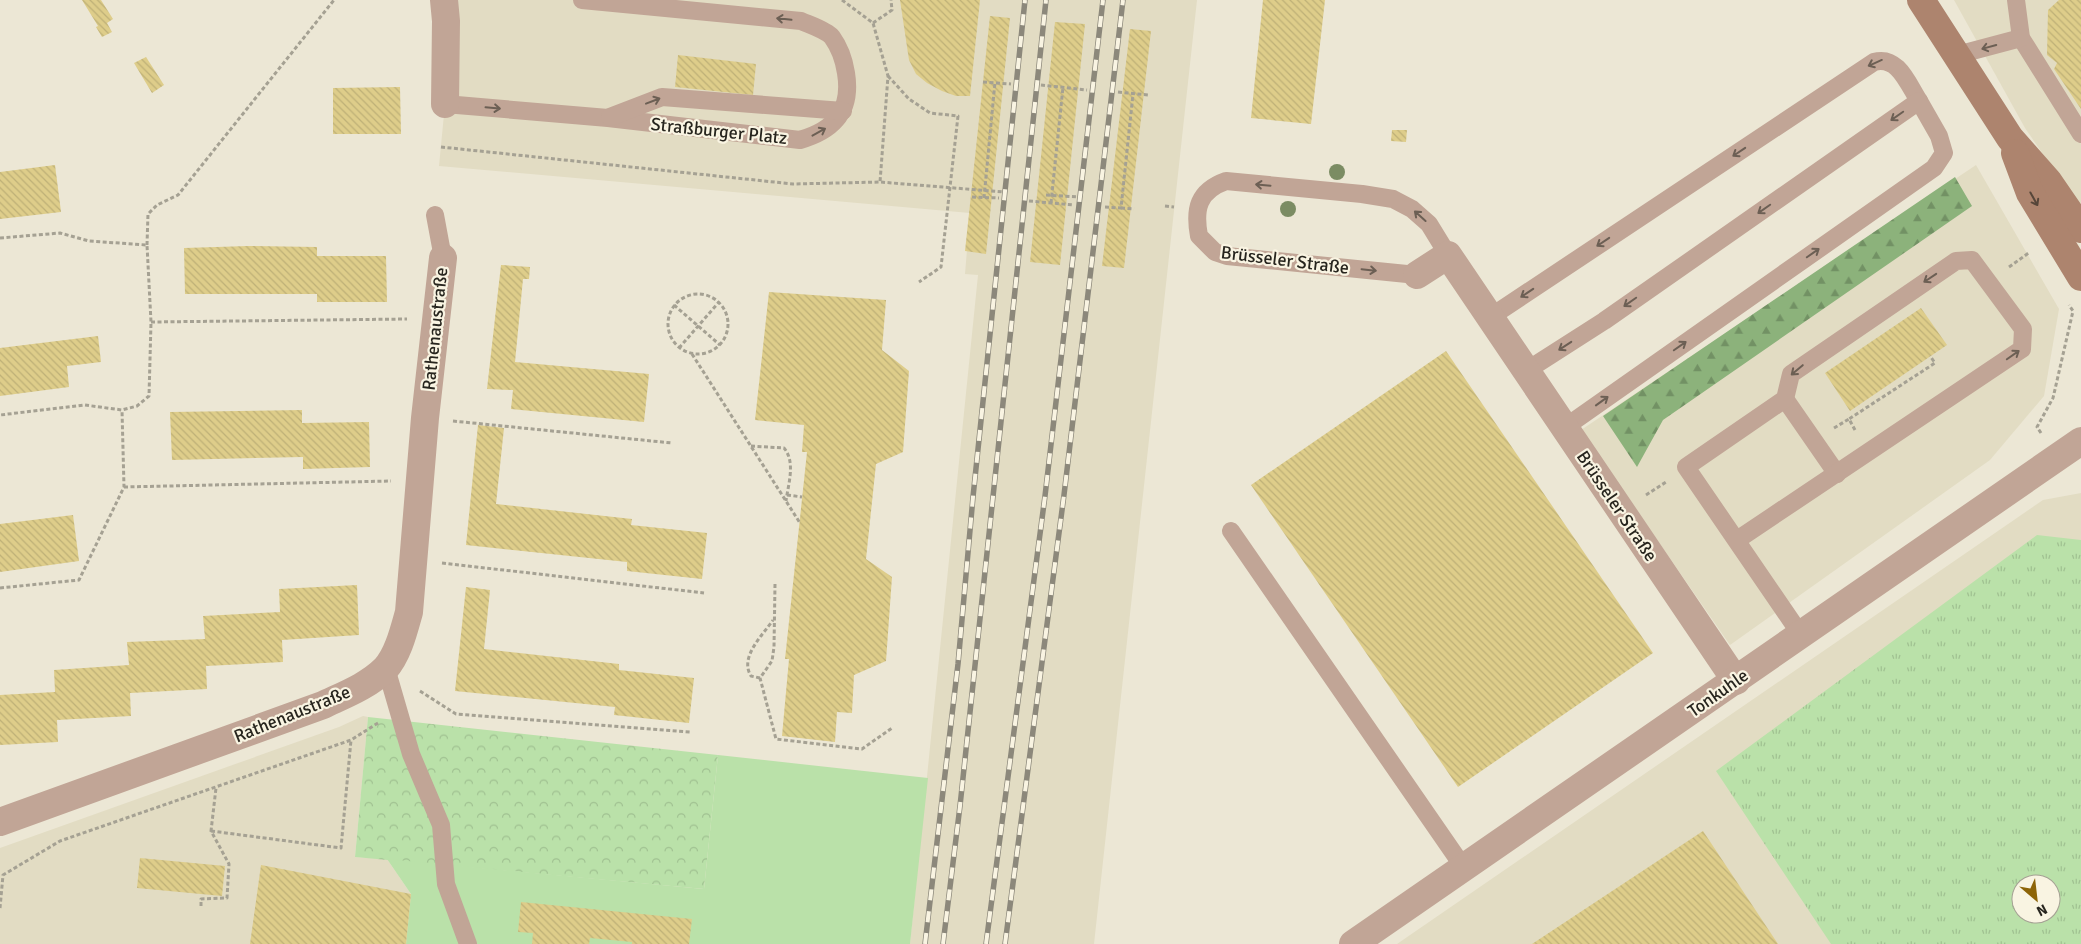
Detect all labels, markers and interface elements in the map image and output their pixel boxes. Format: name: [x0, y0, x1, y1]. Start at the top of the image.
one-way arrow: [777, 15, 793, 24]
one-way arrow: [1981, 42, 1997, 52]
one-way arrow: [1867, 59, 1882, 69]
one-way arrow: [645, 95, 660, 105]
one-way arrow: [485, 103, 501, 113]
one-way arrow: [1890, 111, 1904, 121]
street label: Straßburger Platz: [650, 113, 788, 149]
one-way arrow: [812, 127, 826, 137]
one-way arrow: [1732, 147, 1746, 157]
one-way arrow: [1255, 180, 1271, 190]
one-way arrow: [2029, 192, 2039, 207]
one-way arrow: [1757, 204, 1771, 214]
one-way arrow: [1413, 210, 1426, 222]
one-way arrow: [1597, 237, 1611, 247]
street label: Brüsseler Straße: [1220, 241, 1350, 279]
one-way arrow: [1806, 248, 1820, 258]
one-way arrow: [1361, 265, 1377, 275]
street label: Rathenaustraße: [418, 266, 452, 392]
one-way arrow: [1924, 273, 1938, 283]
one-way arrow: [1521, 288, 1535, 298]
one-way arrow: [1623, 297, 1637, 307]
one-way arrow: [1558, 341, 1572, 351]
one-way arrow: [1672, 341, 1686, 351]
one-way arrow: [2006, 350, 2020, 360]
one-way arrow: [1791, 365, 1804, 376]
one-way arrow: [1595, 396, 1609, 406]
street label: Brüsseler Straße: [1572, 446, 1662, 566]
street label: Tonkuhle: [1683, 664, 1753, 722]
street label: Rathenaustraße: [231, 681, 353, 747]
north arrow: [2011, 874, 2061, 924]
text: N: [2034, 900, 2050, 920]

